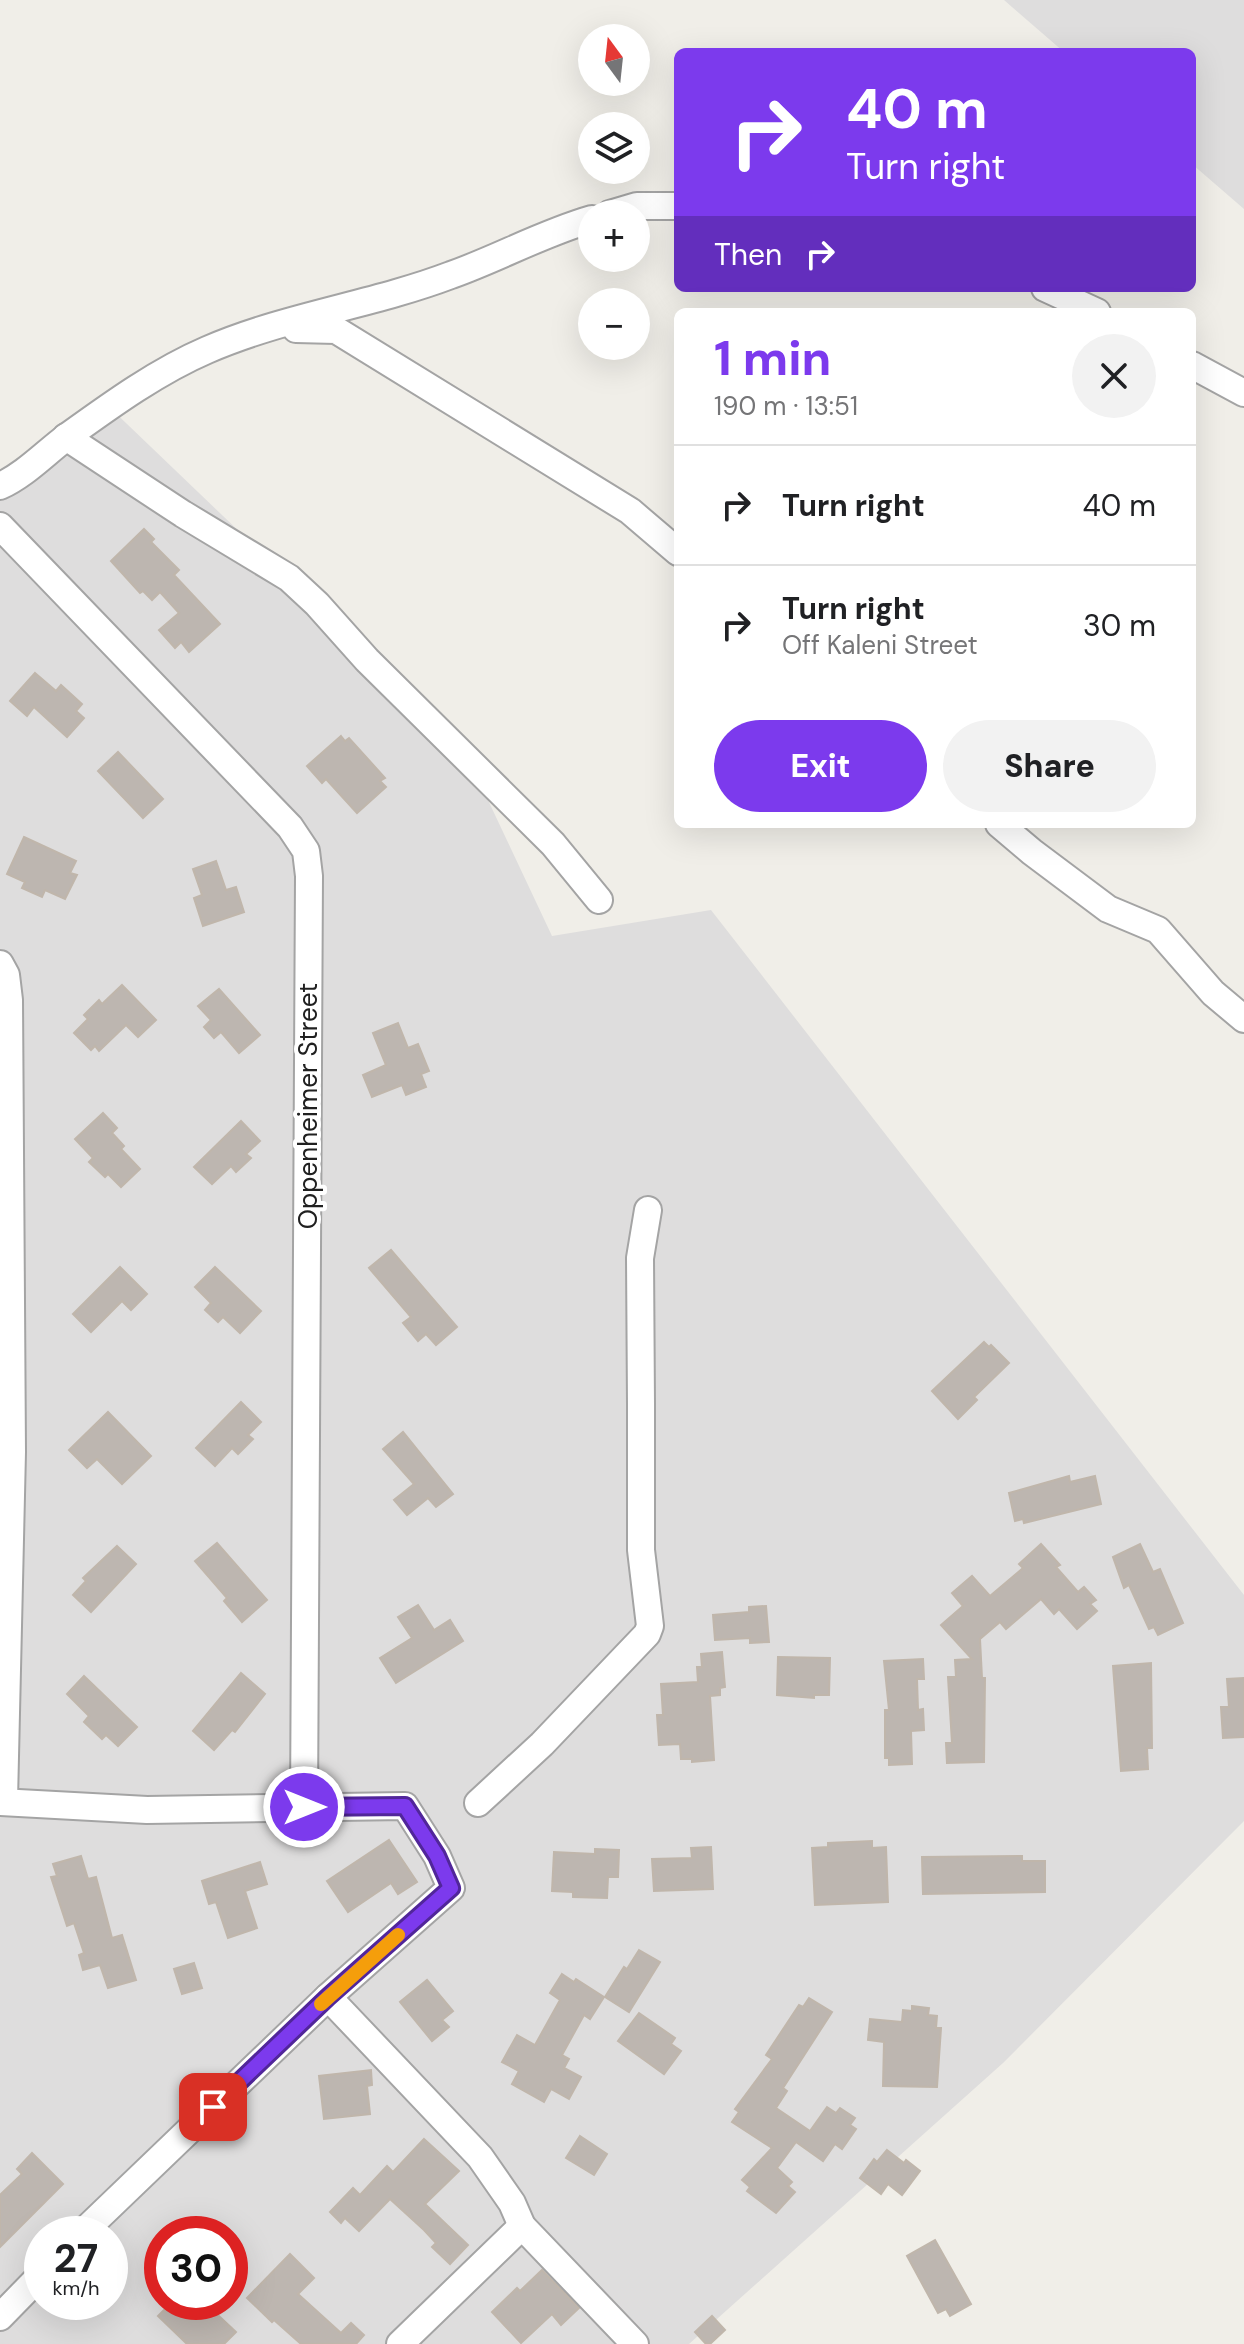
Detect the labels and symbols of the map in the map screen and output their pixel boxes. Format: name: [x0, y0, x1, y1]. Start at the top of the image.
north arrow: [578, 24, 650, 96]
street label: Oppenheimer Street: [291, 983, 325, 1229]
position arrow: [262, 1765, 346, 1849]
pin: [179, 2073, 247, 2141]
speed limit sign: 30: [144, 2216, 248, 2320]

